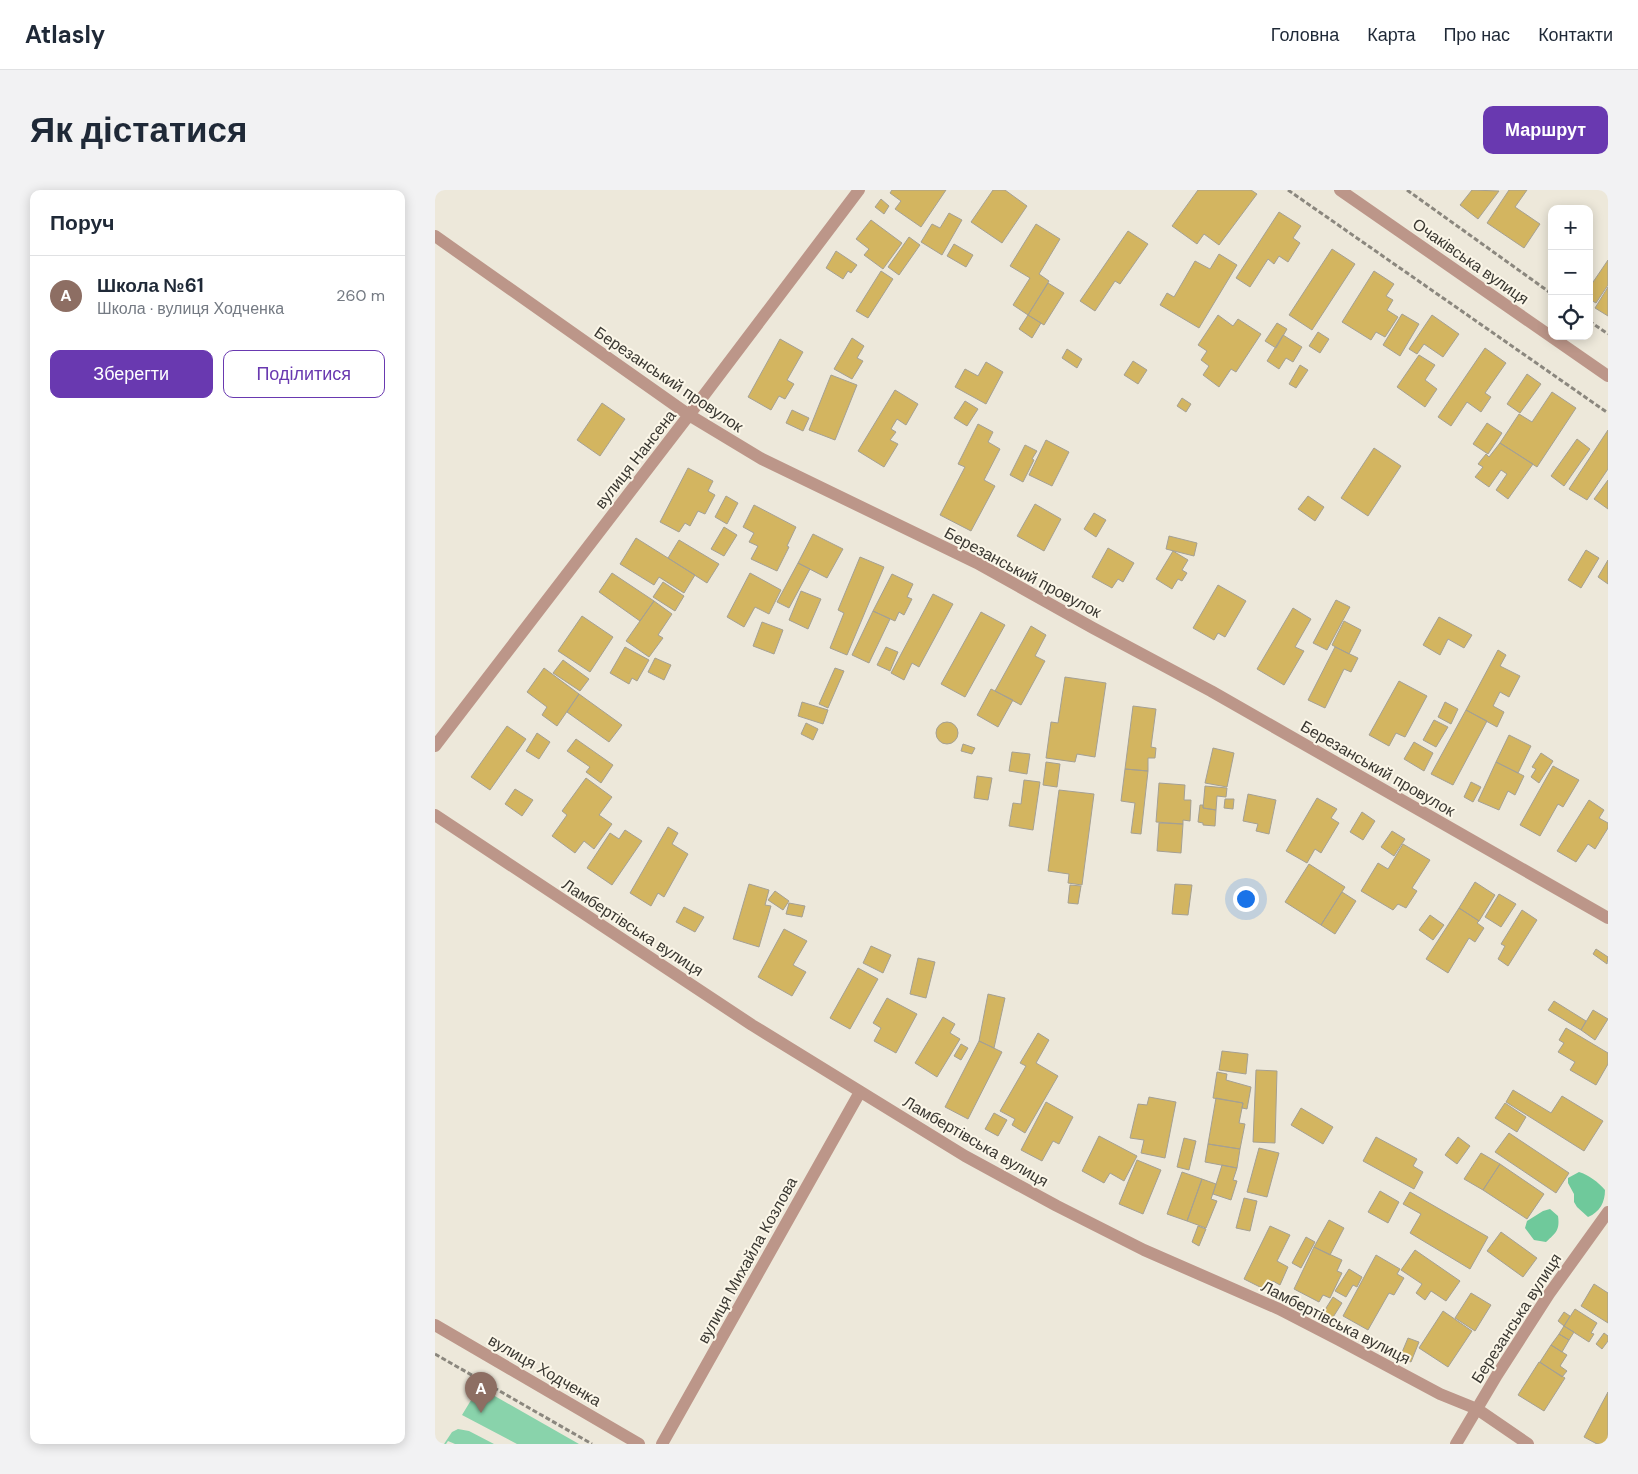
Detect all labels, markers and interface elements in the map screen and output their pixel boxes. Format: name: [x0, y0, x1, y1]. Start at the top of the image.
text: Atlasly: [25, 19, 105, 50]
text: Головна: [1271, 23, 1339, 47]
text: Карта: [1367, 23, 1415, 47]
text: Про нас: [1443, 23, 1510, 47]
text: Контакти: [1538, 23, 1613, 47]
button: Маршрут: [1483, 106, 1608, 154]
text: Як дістатися: [30, 107, 247, 153]
map controls: [1548, 205, 1593, 340]
button: +: [1548, 205, 1593, 250]
text: Поруч: [50, 209, 114, 237]
street label: Очаківська вулиця: [1408, 213, 1533, 309]
button: −: [1548, 250, 1593, 295]
text: Школа №61: [97, 273, 204, 298]
text: A: [60, 285, 72, 306]
text: 260 m: [336, 285, 385, 306]
button: locate: [1548, 295, 1593, 340]
text: Школа · вулиця Ходченка: [97, 298, 284, 319]
street label: Березанський провулок: [590, 322, 748, 438]
button: Зберегти: [50, 350, 213, 398]
button: Поділитися: [223, 350, 385, 398]
street label: вулиця Нансена: [590, 405, 681, 513]
street label: Березанський провулок: [941, 522, 1106, 623]
street label: Березанський провулок: [1297, 716, 1460, 822]
street label: Ламбертівська вулиця: [558, 874, 707, 981]
your location: [1233, 886, 1259, 912]
street label: Ламбертівська вулиця: [899, 1091, 1052, 1192]
street label: вулиця Михайла Козлова: [693, 1173, 802, 1347]
street label: Березанська вулиця: [1467, 1249, 1566, 1387]
street label: Ламбертівська вулиця: [1258, 1276, 1414, 1369]
street label: вулиця Ходченка: [485, 1330, 605, 1411]
pin: A: [465, 1372, 497, 1413]

